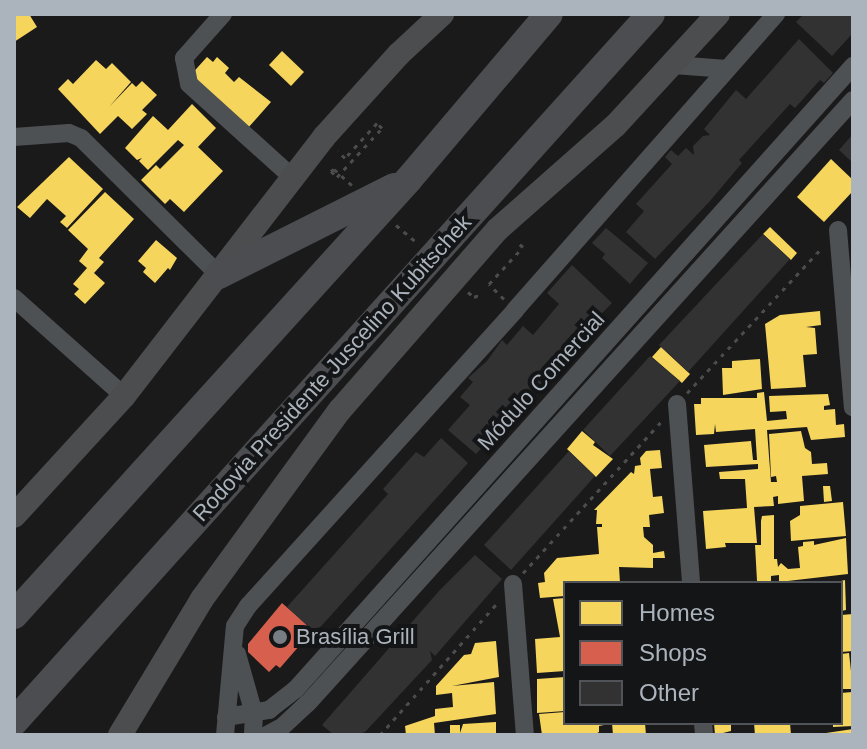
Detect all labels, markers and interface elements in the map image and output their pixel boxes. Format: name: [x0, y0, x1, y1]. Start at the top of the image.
street label: Rodovia Presidente Juscelino Kubitschek: [187, 209, 477, 527]
street label: Módulo Comercial: [472, 306, 610, 456]
legend: [563, 581, 843, 725]
text: Homes: [639, 599, 715, 626]
place label: Brasília Grill: [296, 624, 415, 650]
marker: Brasília Grill: [271, 628, 289, 646]
text: Shops: [639, 639, 707, 666]
text: Other: [639, 679, 699, 706]

